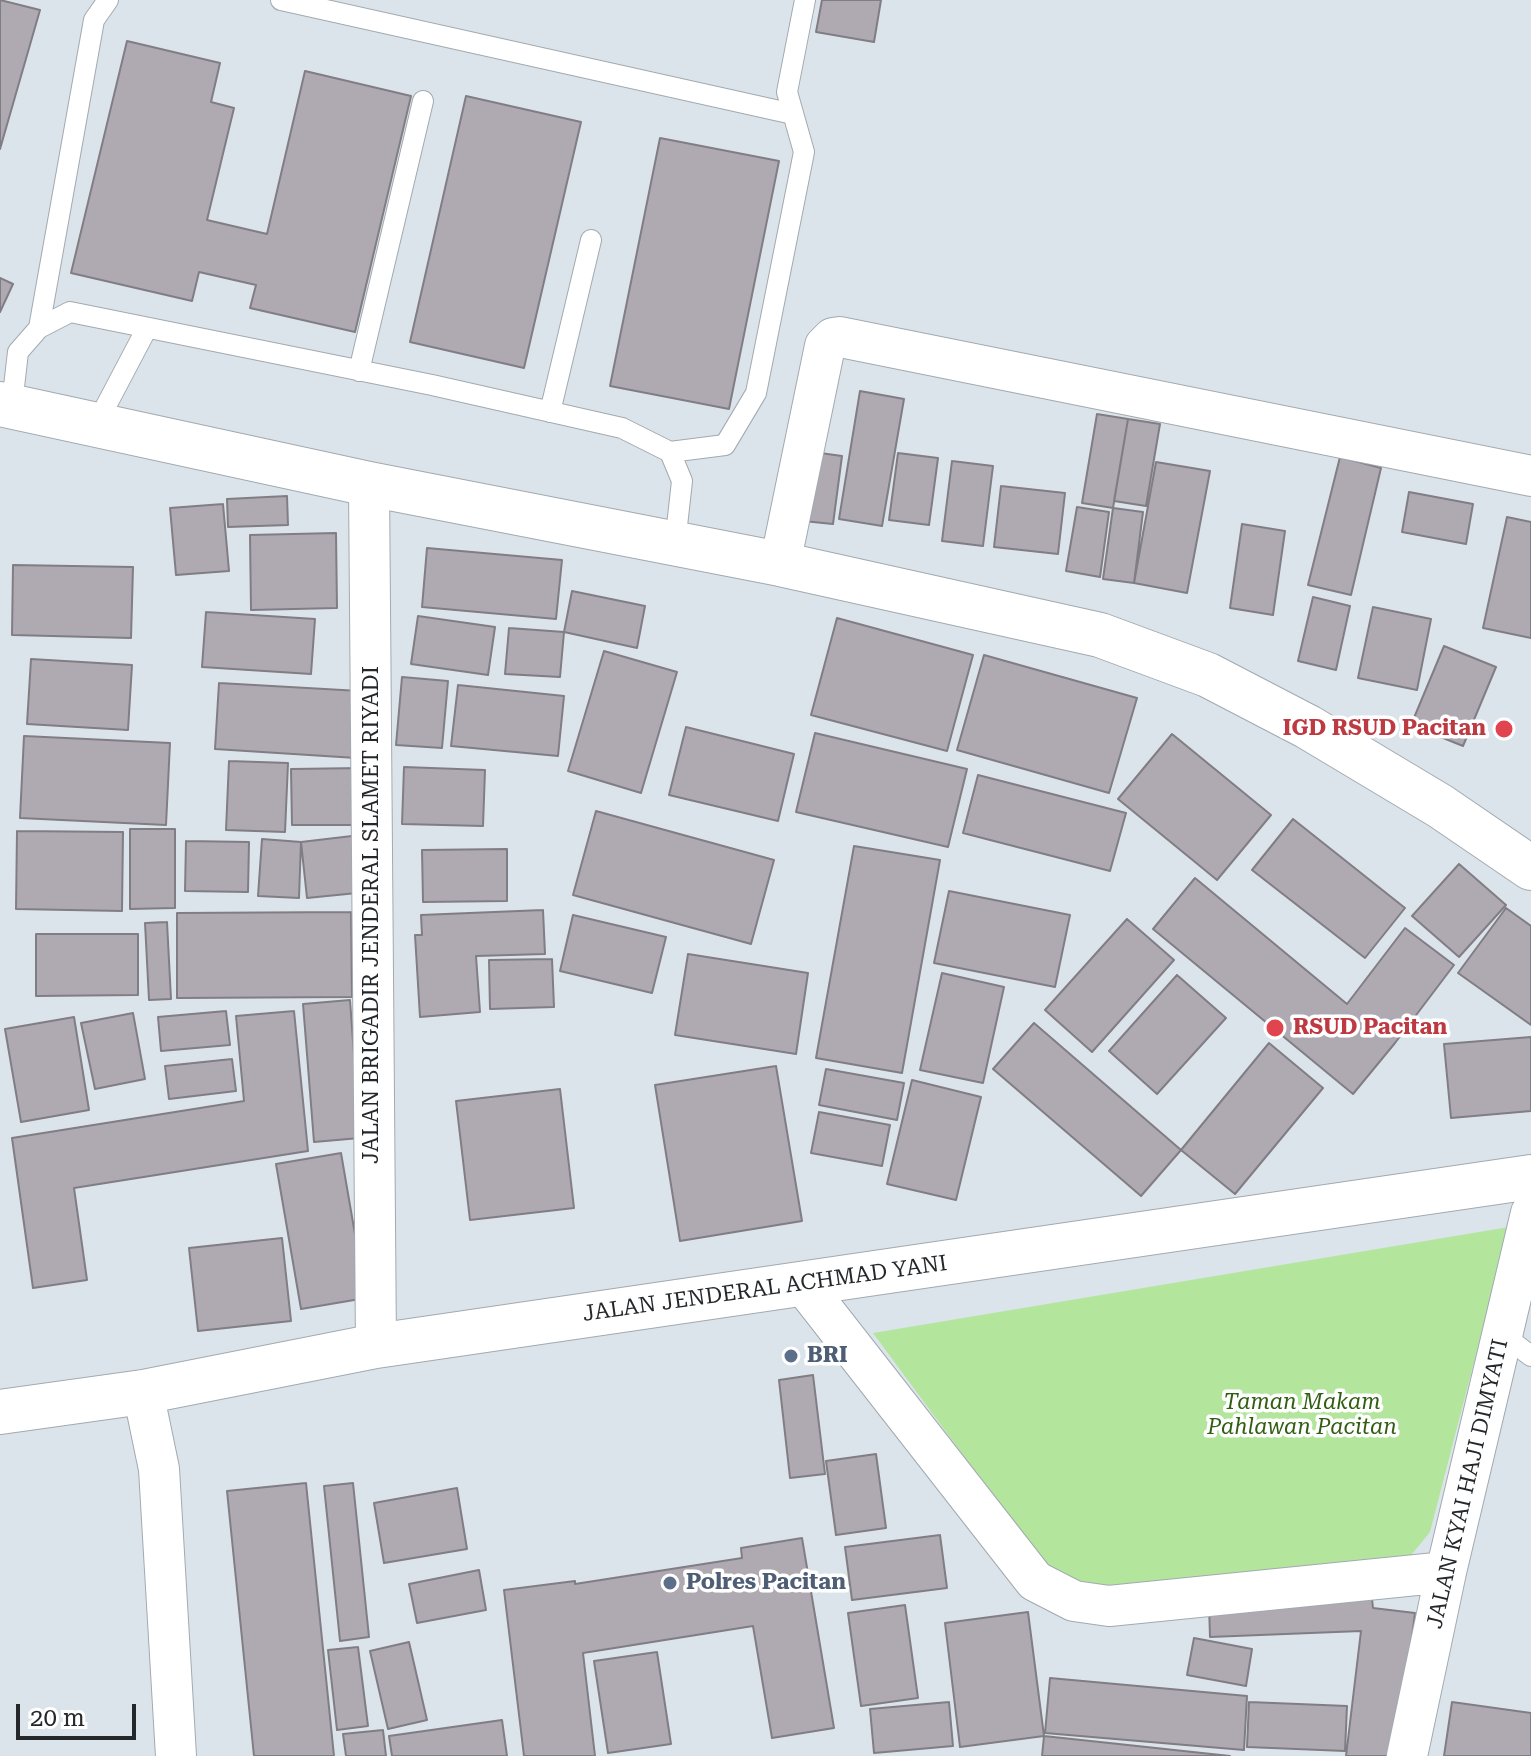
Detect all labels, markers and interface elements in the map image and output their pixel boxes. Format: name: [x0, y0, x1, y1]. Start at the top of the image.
street label: JALAN BRIGADIR JENDERAL SLAMET RIYADI: [359, 666, 385, 1164]
place label: IGD RSUD Pacitan: [1283, 716, 1486, 742]
marker: IGD RSUD Pacitan: [1493, 718, 1515, 740]
place label: RSUD Pacitan: [1293, 1015, 1447, 1041]
marker: RSUD Pacitan: [1264, 1017, 1286, 1039]
street label: JALAN JENDERAL ACHMAD YANI: [581, 1250, 949, 1328]
street label: JALAN KYAI HAJI DIMYATI: [1422, 1337, 1514, 1631]
place label: BRI: [807, 1343, 848, 1369]
marker: BRI: [782, 1347, 800, 1365]
park label: Taman Makam Pahlawan Pacitan: [1207, 1390, 1397, 1442]
place label: Polres Pacitan: [686, 1570, 846, 1596]
marker: Polres Pacitan: [661, 1574, 679, 1592]
scale bar: [20, 1688, 140, 1738]
text: 20 m: [30, 1704, 85, 1732]

